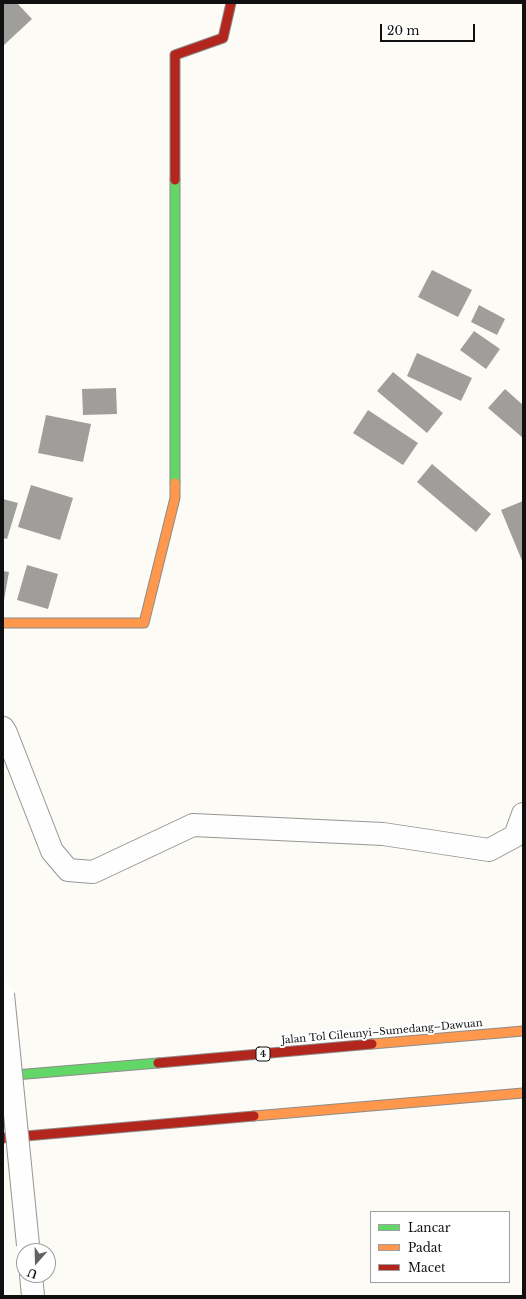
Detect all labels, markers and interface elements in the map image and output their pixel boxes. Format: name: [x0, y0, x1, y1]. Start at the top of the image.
scale bar: [382, 16, 477, 42]
text: 20 m: [387, 23, 419, 38]
street label: Jalan Tol Cileunyi–Sumedang–Dawuan: [281, 1017, 483, 1047]
road number: 4: [256, 1047, 270, 1061]
legend: [370, 1211, 510, 1283]
text: Lancar: [408, 1220, 450, 1235]
text: Padat: [408, 1240, 442, 1255]
north arrow: [16, 1243, 56, 1283]
text: Macet: [408, 1260, 446, 1275]
text: U: [25, 1265, 39, 1282]

